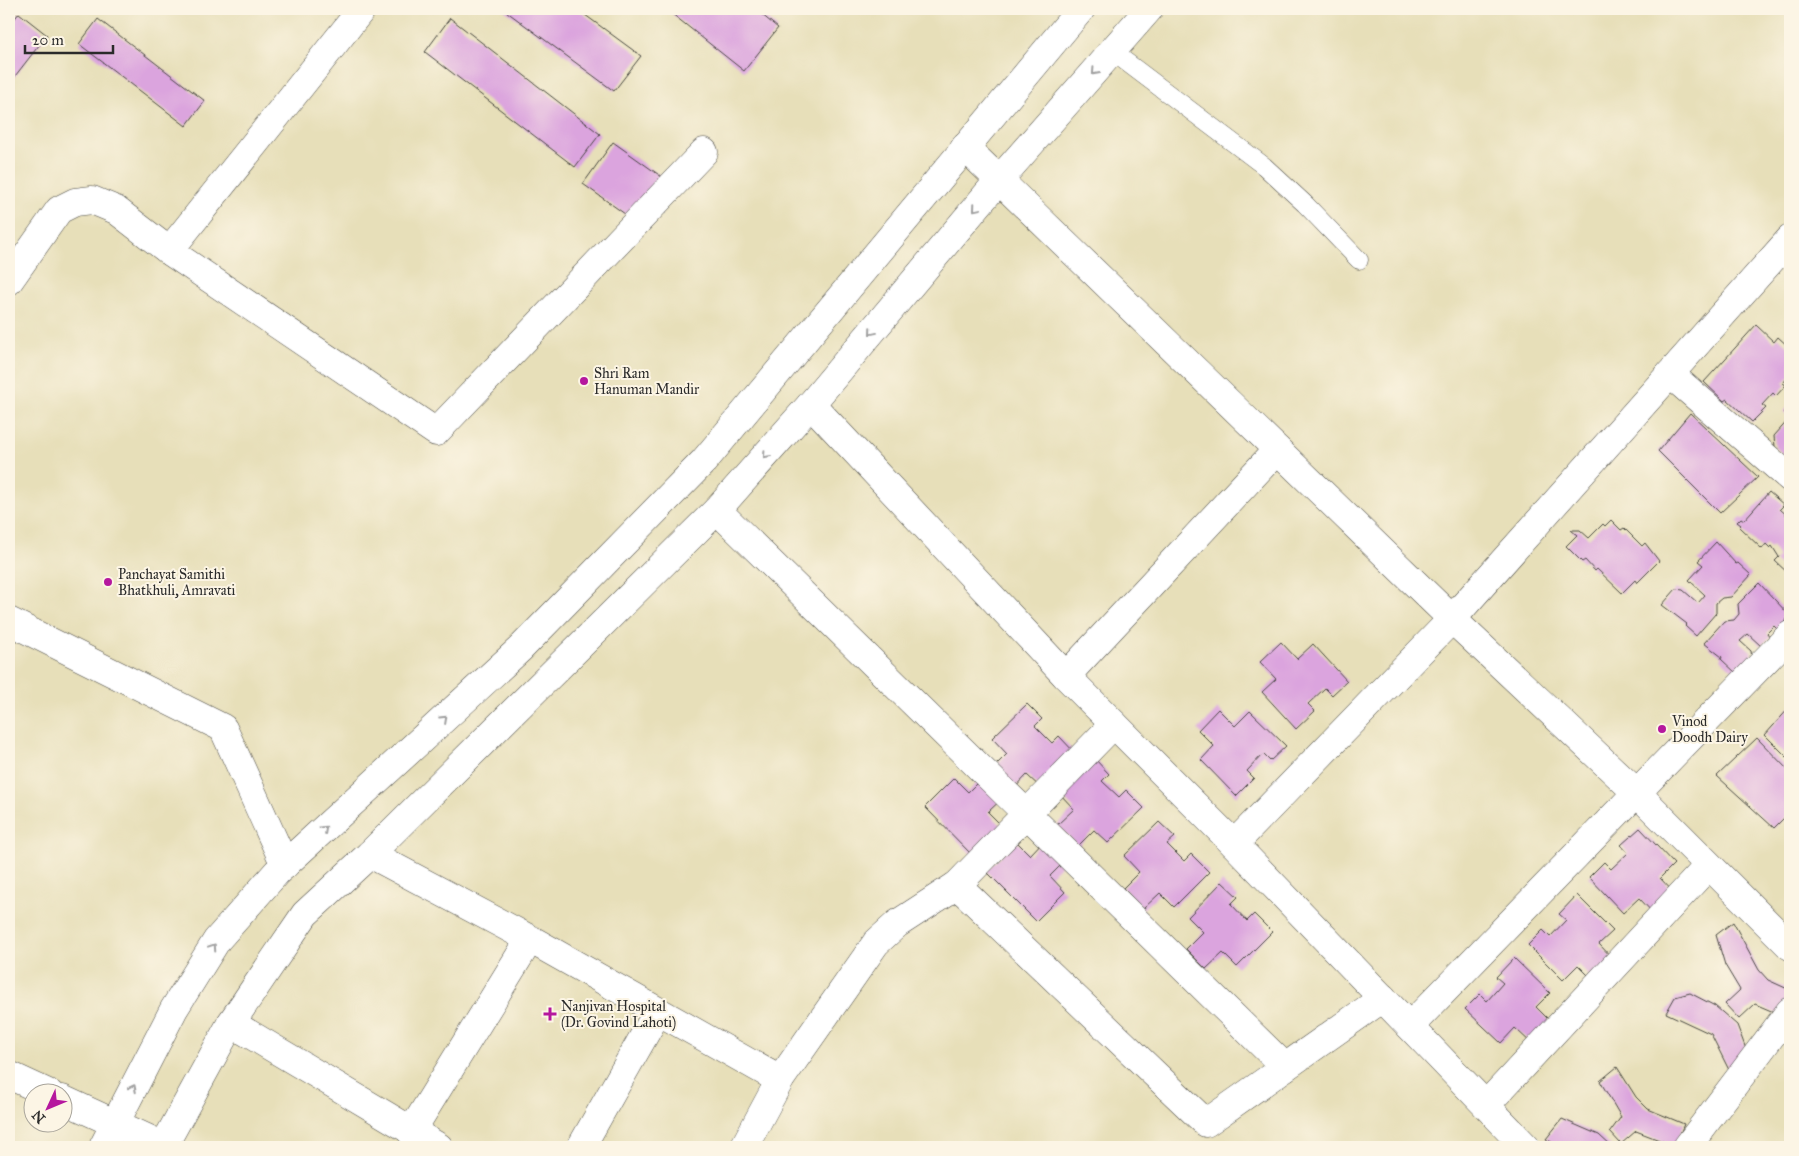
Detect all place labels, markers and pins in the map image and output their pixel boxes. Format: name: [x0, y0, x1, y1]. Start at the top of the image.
place label: Shri Ram Hanuman Mandir: [594, 365, 700, 398]
marker: Shri Ram Hanuman Mandir: [578, 375, 590, 387]
place label: Panchayat Samithi Bhatkhuli, Amravati: [118, 566, 236, 599]
marker: Panchayat Samithi Bhatkhuli, Amravati: [102, 576, 114, 588]
place label: Vinod Doodh Dairy: [1671, 713, 1748, 746]
marker: Vinod Doodh Dairy: [1656, 723, 1668, 735]
place label: Nanjivan Hospital (Dr. Govind Lahoti): [561, 998, 676, 1032]
marker: Nanjivan Hospital (Dr. Govind Lahoti): [543, 1007, 557, 1021]

